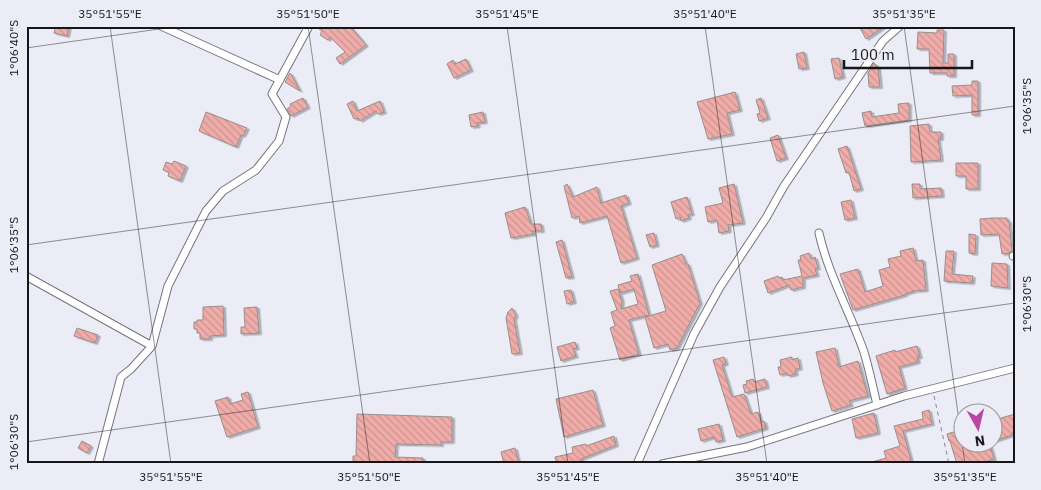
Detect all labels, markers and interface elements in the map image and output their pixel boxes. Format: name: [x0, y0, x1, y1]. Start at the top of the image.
text: 35°51'55"E: [78, 6, 142, 21]
text: 35°51'50"E: [276, 6, 340, 21]
text: 35°51'45"E: [475, 6, 539, 21]
text: 35°51'40"E: [673, 6, 737, 21]
text: 35°51'35"E: [872, 6, 936, 21]
text: 1°06'40"S: [6, 20, 21, 76]
scale bar: [844, 38, 971, 70]
text: 100 m: [851, 45, 895, 64]
text: 1°06'35"S: [1019, 78, 1034, 134]
text: 1°06'35"S: [6, 217, 21, 273]
text: 1°06'30"S: [1019, 276, 1034, 332]
north arrow: [954, 402, 1004, 452]
text: 1°06'30"S: [6, 414, 21, 470]
text: N: [974, 431, 986, 450]
text: 35°51'55"E: [139, 469, 203, 484]
text: 35°51'50"E: [337, 469, 401, 484]
text: 35°51'45"E: [536, 469, 600, 484]
text: 35°51'40"E: [735, 469, 799, 484]
text: 35°51'35"E: [933, 469, 997, 484]

